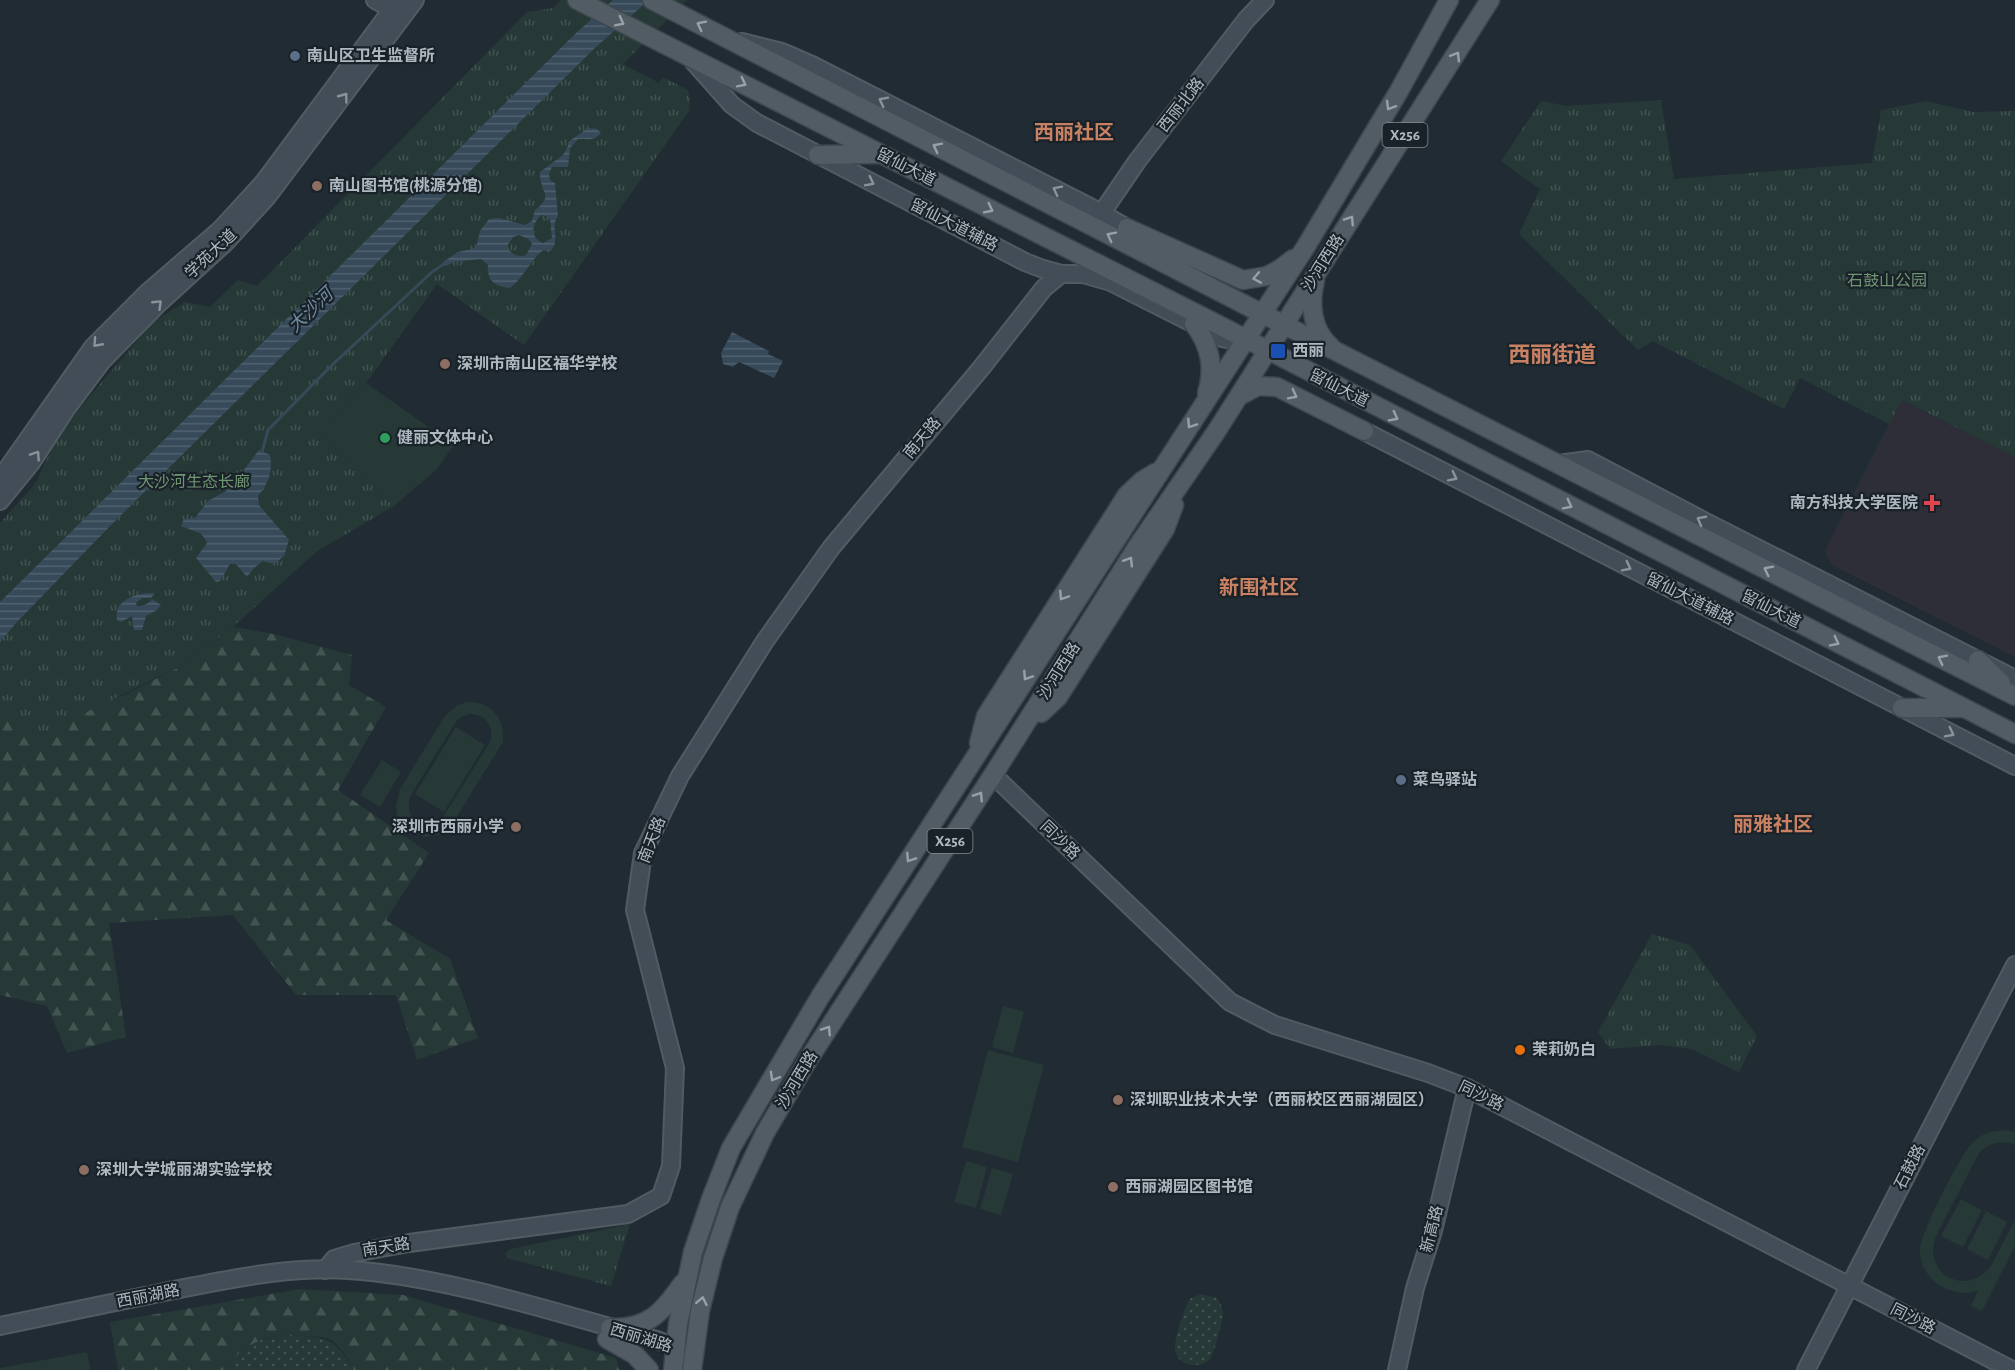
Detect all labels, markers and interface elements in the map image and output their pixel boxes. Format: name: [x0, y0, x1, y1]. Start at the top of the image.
one-way arrow: [613, 14, 624, 26]
one-way arrow: [696, 21, 707, 32]
place label: 南山区卫生监督所: [307, 47, 435, 64]
marker: 南山区卫生监督所: [288, 49, 302, 63]
one-way arrow: [1448, 52, 1460, 62]
street label: 西丽北路: [1154, 74, 1207, 135]
one-way arrow: [736, 76, 747, 88]
one-way arrow: [336, 92, 347, 103]
one-way arrow: [878, 97, 889, 109]
one-way arrow: [1385, 100, 1397, 110]
district label: 西丽社区: [1034, 121, 1114, 143]
road number: X256: [1382, 123, 1428, 147]
one-way arrow: [933, 142, 944, 154]
street label: 留仙大道: [874, 144, 939, 189]
one-way arrow: [864, 175, 875, 186]
place label: 南山图书馆(桃源分馆): [329, 177, 483, 194]
marker: 南山图书馆(桃源分馆): [310, 179, 324, 193]
one-way arrow: [1052, 186, 1063, 197]
street label: 留仙大道辅路: [908, 195, 1001, 254]
one-way arrow: [983, 202, 993, 213]
one-way arrow: [1343, 216, 1354, 227]
street label: 学苑大道: [181, 226, 240, 282]
street label: 沙河西路: [1298, 231, 1347, 294]
one-way arrow: [1106, 232, 1117, 243]
one-way arrow: [1252, 271, 1262, 284]
park label: 石鼓山公园: [1847, 272, 1927, 289]
water label: 大沙河: [284, 282, 339, 336]
one-way arrow: [152, 300, 162, 311]
one-way arrow: [93, 337, 104, 347]
marker: 西丽: [1269, 342, 1287, 360]
place label: 西丽: [1292, 343, 1324, 359]
district label: 西丽街道: [1508, 343, 1596, 366]
place label: 深圳市南山区福华学校: [457, 354, 618, 372]
marker: 深圳市南山区福华学校: [438, 357, 452, 371]
street label: 留仙大道: [1307, 365, 1372, 410]
one-way arrow: [1287, 388, 1297, 399]
one-way arrow: [1388, 409, 1399, 421]
street label: 南天路: [900, 414, 944, 462]
one-way arrow: [1186, 418, 1198, 428]
place label: 健丽文体中心: [397, 429, 493, 446]
marker: 健丽文体中心: [378, 431, 392, 445]
one-way arrow: [29, 451, 40, 462]
one-way arrow: [1447, 470, 1458, 482]
park label: 大沙河生态长廊: [138, 473, 250, 490]
place label: 南方科技大学医院: [1790, 494, 1918, 511]
marker: 南方科技大学医院: [1923, 494, 1941, 512]
one-way arrow: [1562, 498, 1572, 509]
one-way arrow: [1696, 515, 1707, 527]
one-way arrow: [1121, 557, 1133, 567]
one-way arrow: [1620, 559, 1631, 571]
one-way arrow: [1763, 566, 1774, 578]
street label: 留仙大道辅路: [1644, 569, 1737, 628]
district label: 新围社区: [1219, 576, 1299, 598]
street label: 留仙大道: [1739, 586, 1804, 631]
one-way arrow: [1058, 590, 1070, 600]
one-way arrow: [1829, 635, 1839, 646]
street label: 沙河西路: [1034, 639, 1083, 702]
one-way arrow: [1937, 654, 1948, 666]
one-way arrow: [1024, 670, 1035, 681]
one-way arrow: [1943, 725, 1954, 737]
place label: 菜鸟驿站: [1413, 771, 1477, 788]
marker: 菜鸟驿站: [1394, 773, 1408, 787]
one-way arrow: [972, 792, 983, 803]
district label: 丽雅社区: [1733, 813, 1813, 835]
street label: 南天路: [635, 814, 668, 865]
street label: 同沙路: [1037, 817, 1084, 862]
place label: 深圳市西丽小学: [392, 818, 504, 835]
marker: 深圳市西丽小学: [509, 820, 523, 834]
road number: X256: [928, 829, 972, 853]
one-way arrow: [906, 852, 917, 863]
one-way arrow: [820, 1026, 831, 1037]
place label: 茉莉奶白: [1532, 1040, 1596, 1058]
marker: 茉莉奶白: [1513, 1043, 1527, 1057]
street label: 沙河西路: [773, 1048, 820, 1112]
one-way arrow: [769, 1071, 781, 1082]
street label: 同沙路: [1456, 1077, 1507, 1114]
place label: 深圳职业技术大学（西丽校区西丽湖园区）: [1130, 1090, 1434, 1108]
marker: 深圳职业技术大学（西丽校区西丽湖园区）: [1111, 1093, 1125, 1107]
street label: 石鼓路: [1891, 1142, 1928, 1192]
place label: 深圳大学城丽湖实验学校: [96, 1160, 273, 1178]
marker: 深圳大学城丽湖实验学校: [77, 1163, 91, 1177]
place label: 西丽湖园区图书馆: [1125, 1178, 1253, 1195]
marker: 西丽湖园区图书馆: [1106, 1180, 1120, 1194]
street label: 新高路: [1417, 1204, 1446, 1254]
street label: 南天路: [361, 1234, 411, 1259]
street label: 西丽湖路: [115, 1281, 181, 1310]
one-way arrow: [695, 1296, 708, 1306]
street label: 同沙路: [1888, 1300, 1938, 1337]
street label: 西丽湖路: [608, 1320, 674, 1355]

